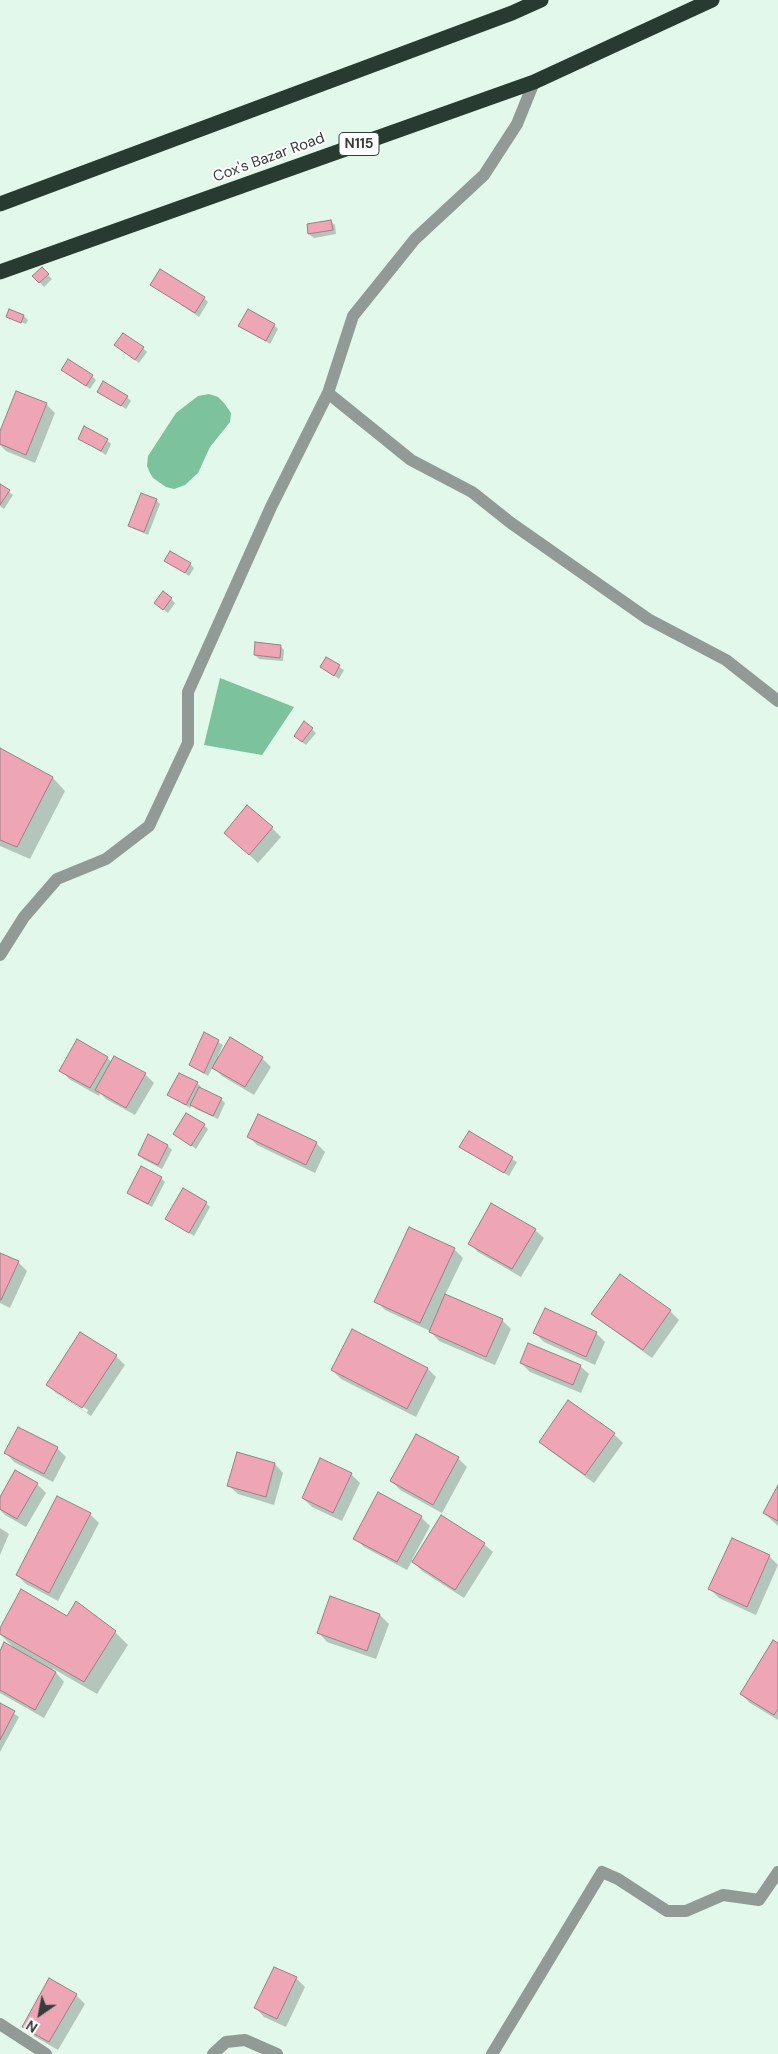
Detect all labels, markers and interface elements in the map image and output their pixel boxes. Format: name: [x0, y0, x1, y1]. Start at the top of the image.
street label: Cox's Bazar Road: [211, 129, 327, 187]
road number: N115: [339, 132, 379, 156]
north arrow: [15, 1989, 65, 2039]
text: N: [23, 2016, 41, 2037]

